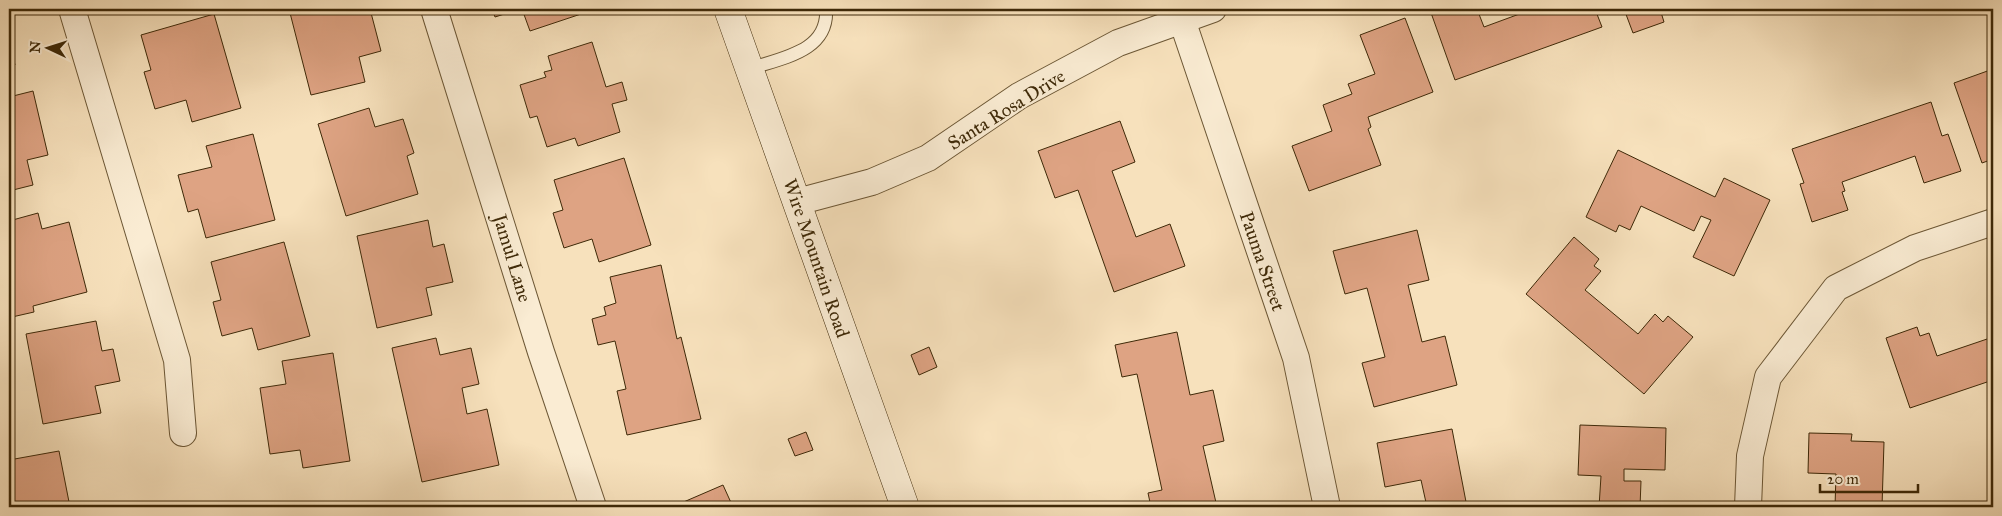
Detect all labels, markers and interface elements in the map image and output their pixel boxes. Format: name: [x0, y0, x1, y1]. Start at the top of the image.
north arrow: [22, 22, 72, 72]
text: N: [27, 40, 44, 54]
street label: Santa Rosa Drive: [943, 64, 1069, 155]
street label: Wire Mountain Road: [779, 176, 855, 341]
street label: Pauma Street: [1235, 208, 1290, 314]
street label: Jamul Lane: [487, 209, 537, 305]
scale bar: [1820, 461, 1917, 493]
text: 20 m: [1827, 470, 1859, 488]

